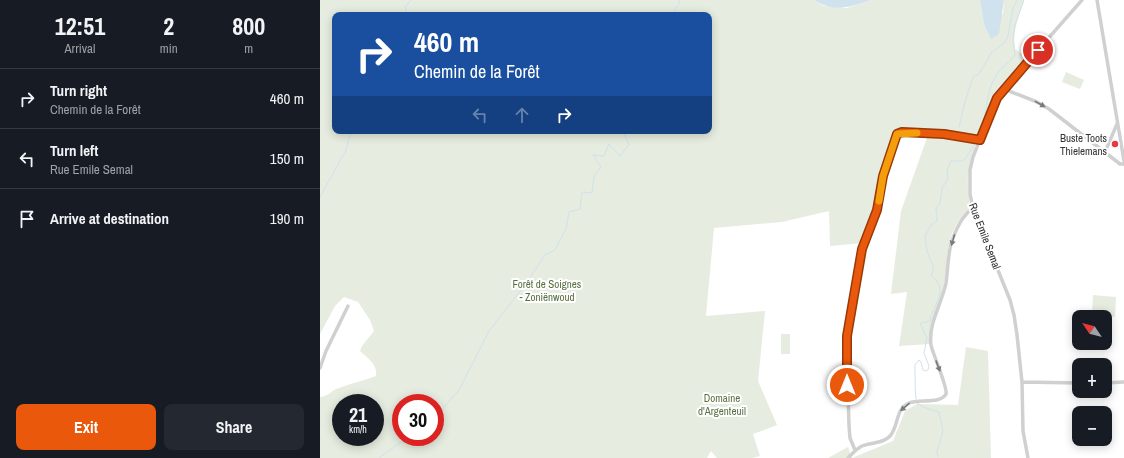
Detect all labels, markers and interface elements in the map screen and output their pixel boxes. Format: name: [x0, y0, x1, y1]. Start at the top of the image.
text: 12:51: [55, 10, 105, 42]
text: 2: [163, 10, 174, 42]
text: 800: [232, 10, 265, 42]
text: 460 m: [414, 23, 479, 61]
icon: right: [348, 28, 400, 80]
pin: [1021, 33, 1055, 67]
icon: arrive: [1027, 39, 1049, 61]
text: Arrival: [65, 40, 95, 57]
text: min: [160, 40, 178, 57]
text: m: [244, 40, 253, 57]
text: Chemin de la Forêt: [414, 59, 540, 84]
text: Turn right: [50, 80, 107, 101]
icon: right: [16, 88, 38, 110]
text: 460 m: [270, 88, 304, 109]
text: Chemin de la Forêt: [50, 101, 141, 118]
one-way arrow: [1034, 101, 1046, 107]
icon: left: [469, 104, 491, 126]
icon: ahead: [511, 104, 533, 126]
icon: right: [553, 104, 575, 126]
place label: Buste Toots Thielemans: [1060, 131, 1107, 158]
marker: Buste Toots Thielemans: [1110, 139, 1120, 149]
text: Turn left: [50, 140, 98, 161]
icon: left: [16, 148, 38, 170]
text: 150 m: [270, 148, 304, 169]
text: Rue Emile Semal: [50, 161, 133, 178]
street label: Rue Emile Semal: [966, 201, 1004, 271]
icon: arrive: [16, 208, 38, 230]
text: Arrive at destination: [50, 208, 169, 229]
text: 190 m: [270, 208, 304, 229]
one-way arrow: [949, 234, 955, 246]
park label: Forêt de Soignes - Zoniënwoud: [513, 277, 582, 304]
north arrow: [1072, 310, 1112, 350]
map controls: [1072, 310, 1112, 446]
button: +: [1072, 358, 1112, 398]
one-way arrow: [935, 361, 941, 373]
position arrow: [826, 364, 868, 406]
park label: Domaine d'Argenteuil: [698, 391, 746, 418]
speed limit sign: 30: [392, 394, 444, 446]
text: 21: [349, 401, 367, 428]
one-way arrow: [900, 403, 910, 411]
button: Exit: [16, 404, 156, 450]
button: Share: [164, 404, 304, 450]
button: −: [1072, 406, 1112, 446]
text: km/h: [349, 423, 367, 436]

